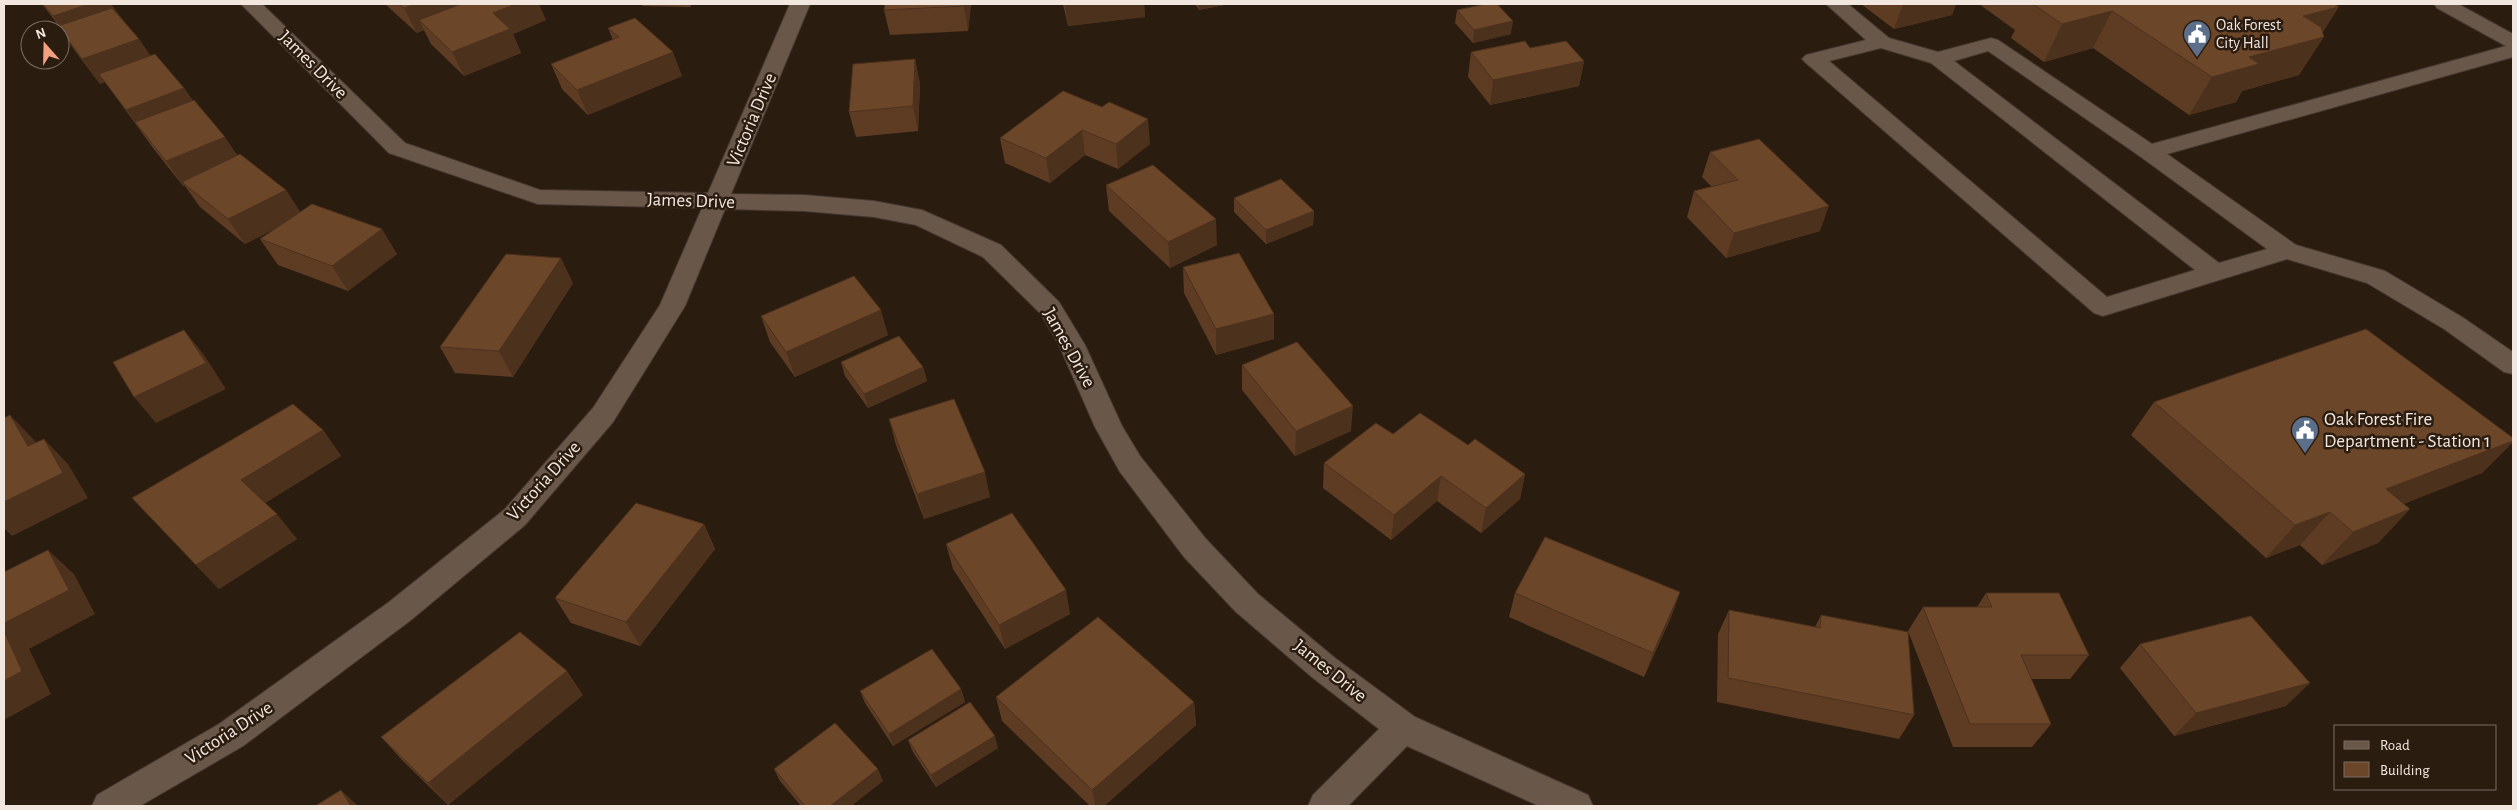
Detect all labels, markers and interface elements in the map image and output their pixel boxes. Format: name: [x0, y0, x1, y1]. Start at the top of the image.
place label: Oak Forest City Hall: [2216, 17, 2281, 52]
public building icon: Oak Forest City Hall: [2182, 19, 2212, 58]
north arrow: [20, 20, 70, 70]
text: N: [34, 25, 48, 42]
street label: James Drive: [275, 27, 351, 103]
street label: Victoria Drive: [724, 70, 780, 170]
street label: James Drive: [647, 190, 735, 212]
street label: James Drive: [1039, 305, 1099, 391]
place label: Oak Forest Fire Department - Station 1: [2324, 410, 2491, 451]
public building icon: Oak Forest Fire Department - Station 1: [2290, 415, 2320, 454]
street label: Victoria Drive: [504, 438, 584, 524]
street label: James Drive: [1290, 636, 1370, 706]
street label: Victoria Drive: [182, 698, 276, 768]
legend: [2334, 725, 2497, 790]
text: Road: [2380, 738, 2410, 753]
text: Building: [2380, 763, 2430, 778]

